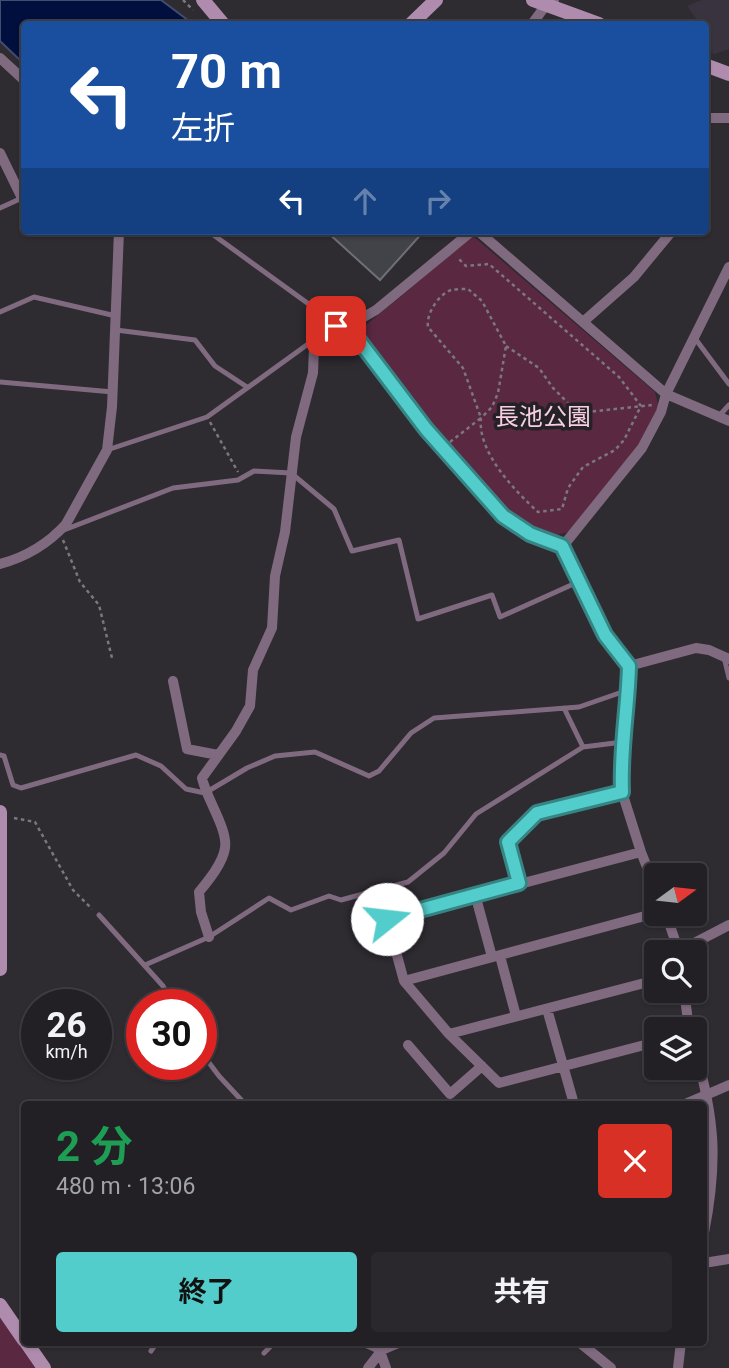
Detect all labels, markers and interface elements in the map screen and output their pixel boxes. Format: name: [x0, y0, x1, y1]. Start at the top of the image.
text: 70 m: [171, 43, 282, 100]
icon: left: [56, 49, 147, 140]
text: 左折: [171, 109, 235, 147]
icon: left: [273, 182, 311, 220]
icon: ahead: [346, 182, 384, 220]
icon: right: [419, 182, 457, 220]
pin: [306, 296, 366, 356]
icon: arrive: [317, 307, 355, 345]
park label: 長池公園: [495, 403, 591, 431]
north arrow: [644, 863, 707, 926]
map controls: [644, 863, 707, 1080]
position arrow: [350, 882, 424, 956]
button: search: [644, 940, 707, 1003]
speed limit sign: 30: [126, 989, 217, 1080]
text: 26: [46, 1005, 87, 1046]
button: layers: [644, 1017, 707, 1080]
text: km/h: [45, 1041, 88, 1062]
text: 2 分: [56, 1122, 133, 1171]
button: close: [598, 1124, 672, 1198]
text: 480 m · 13:06: [56, 1173, 195, 1200]
button: 終了: [56, 1252, 357, 1332]
button: 共有: [371, 1252, 672, 1332]

